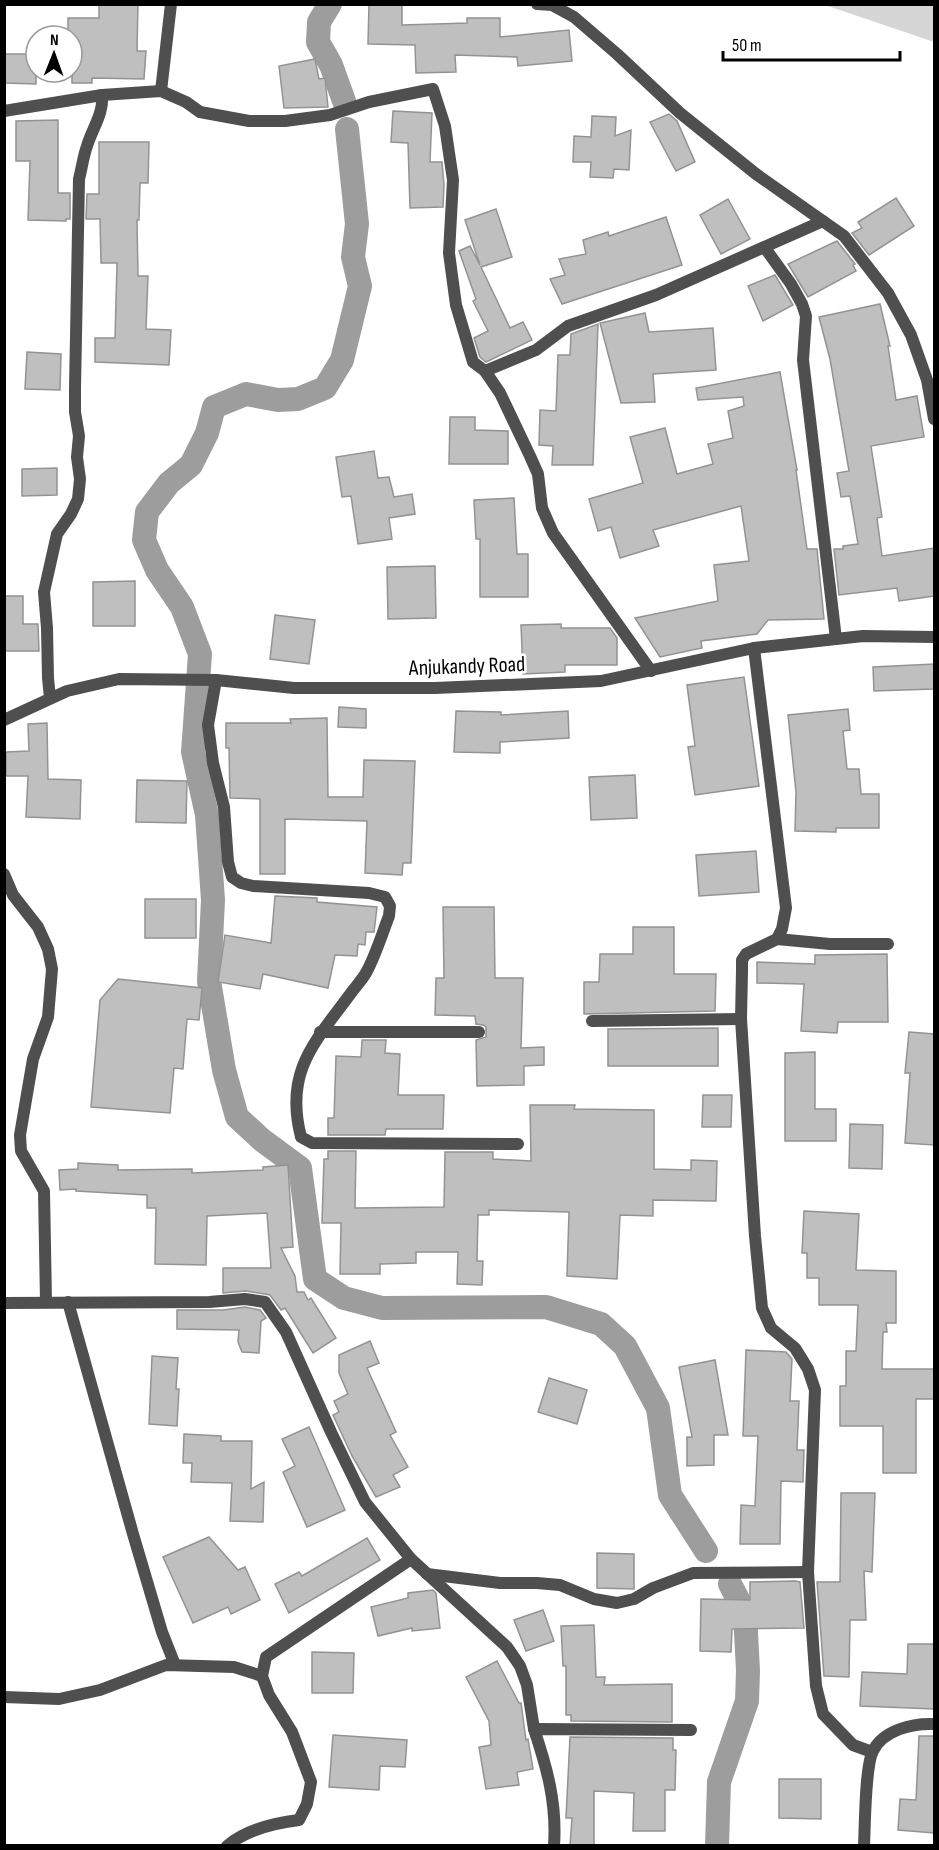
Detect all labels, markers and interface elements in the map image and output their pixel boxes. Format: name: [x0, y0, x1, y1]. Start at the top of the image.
north arrow: [24, 24, 84, 84]
scale bar: [723, 24, 900, 62]
text: N: [50, 31, 59, 50]
text: 50 m: [732, 35, 762, 56]
street label: Anjukandy Road: [407, 651, 526, 682]

